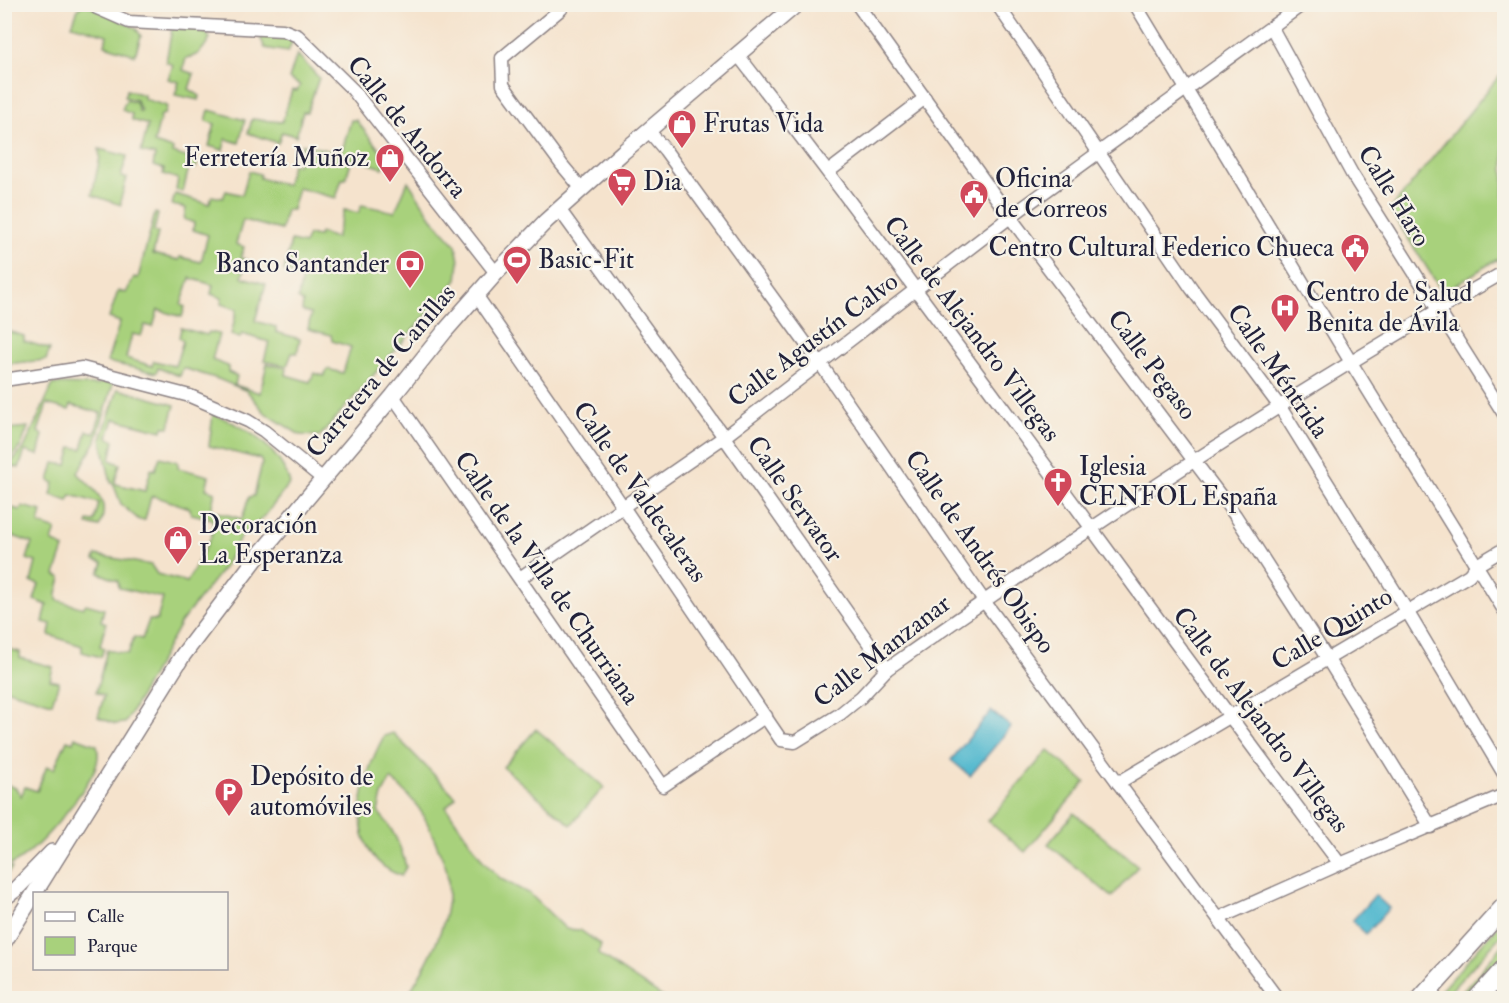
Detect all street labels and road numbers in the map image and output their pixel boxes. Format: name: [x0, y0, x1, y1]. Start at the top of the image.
street label: Calle de Andorra: [340, 49, 474, 205]
street label: Calle Haro: [1350, 139, 1438, 253]
street label: Calle de Alejandro Villegas: [877, 210, 1067, 448]
street label: Calle Agustín Calvo: [721, 266, 905, 414]
street label: Carretera de Canillas: [299, 278, 463, 464]
street label: Calle Méntrida: [1220, 298, 1336, 444]
street label: Calle Pegaso: [1100, 304, 1204, 426]
street label: Calle de Valdecaleras: [566, 395, 714, 589]
street label: Calle Servator: [740, 430, 850, 569]
street label: Calle de Andrés Obispo: [897, 444, 1062, 661]
street label: Calle de la Villa de Churriana: [447, 445, 647, 711]
street label: Calle Quinto: [1266, 580, 1398, 678]
street label: Calle Manzanar: [807, 587, 957, 715]
street label: Calle de Alejandro Villegas: [1166, 601, 1356, 839]

